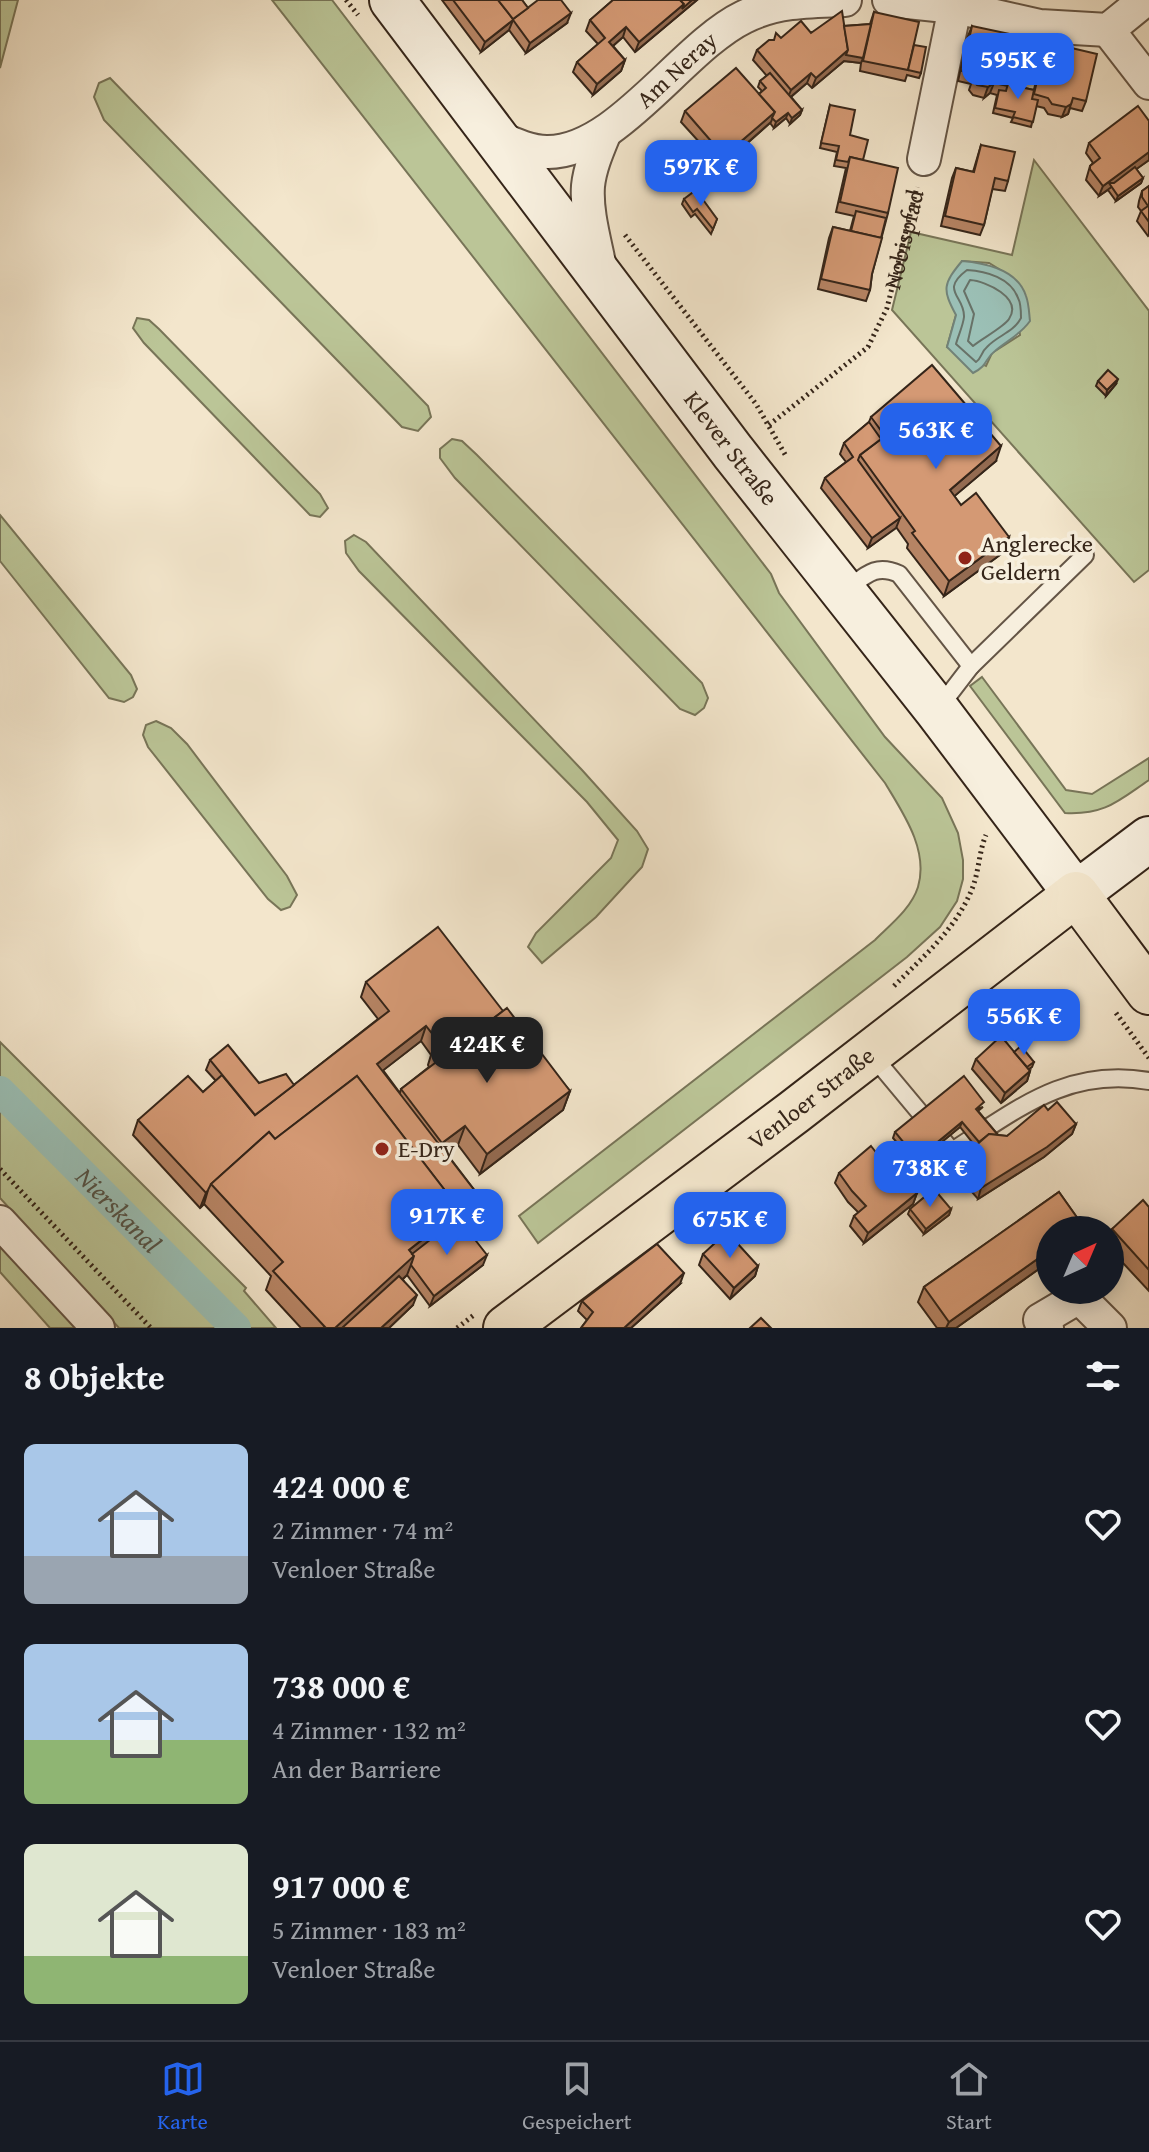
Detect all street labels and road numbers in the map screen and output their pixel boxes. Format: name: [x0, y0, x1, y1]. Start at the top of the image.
street label: Am Neray: [628, 23, 725, 116]
street label: Nobispfad: [874, 186, 933, 293]
street label: Klever Straße: [676, 383, 787, 513]
street label: Venloer Straße: [740, 1038, 882, 1158]

